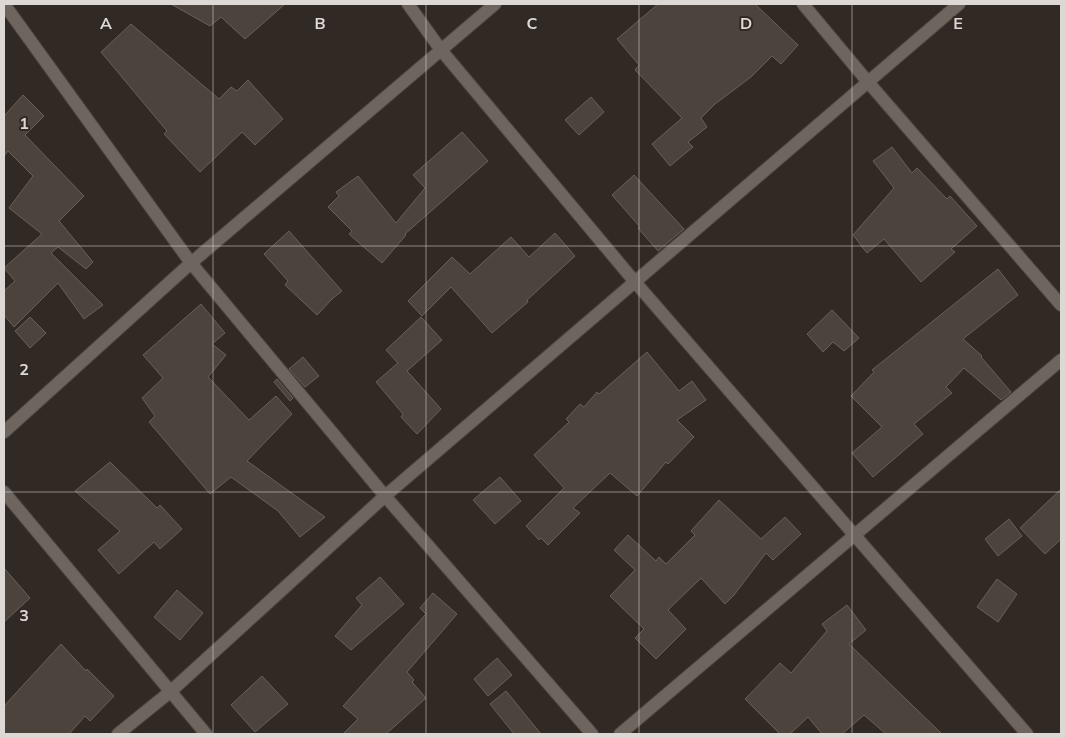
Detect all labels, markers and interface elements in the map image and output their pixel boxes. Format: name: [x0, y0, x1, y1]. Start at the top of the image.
text: A: [100, 13, 112, 33]
text: B: [314, 13, 326, 33]
text: C: [527, 13, 538, 33]
text: D: [740, 13, 752, 33]
text: E: [953, 13, 963, 33]
text: 1: [19, 113, 29, 133]
text: 2: [19, 359, 29, 379]
text: 3: [19, 605, 29, 625]

